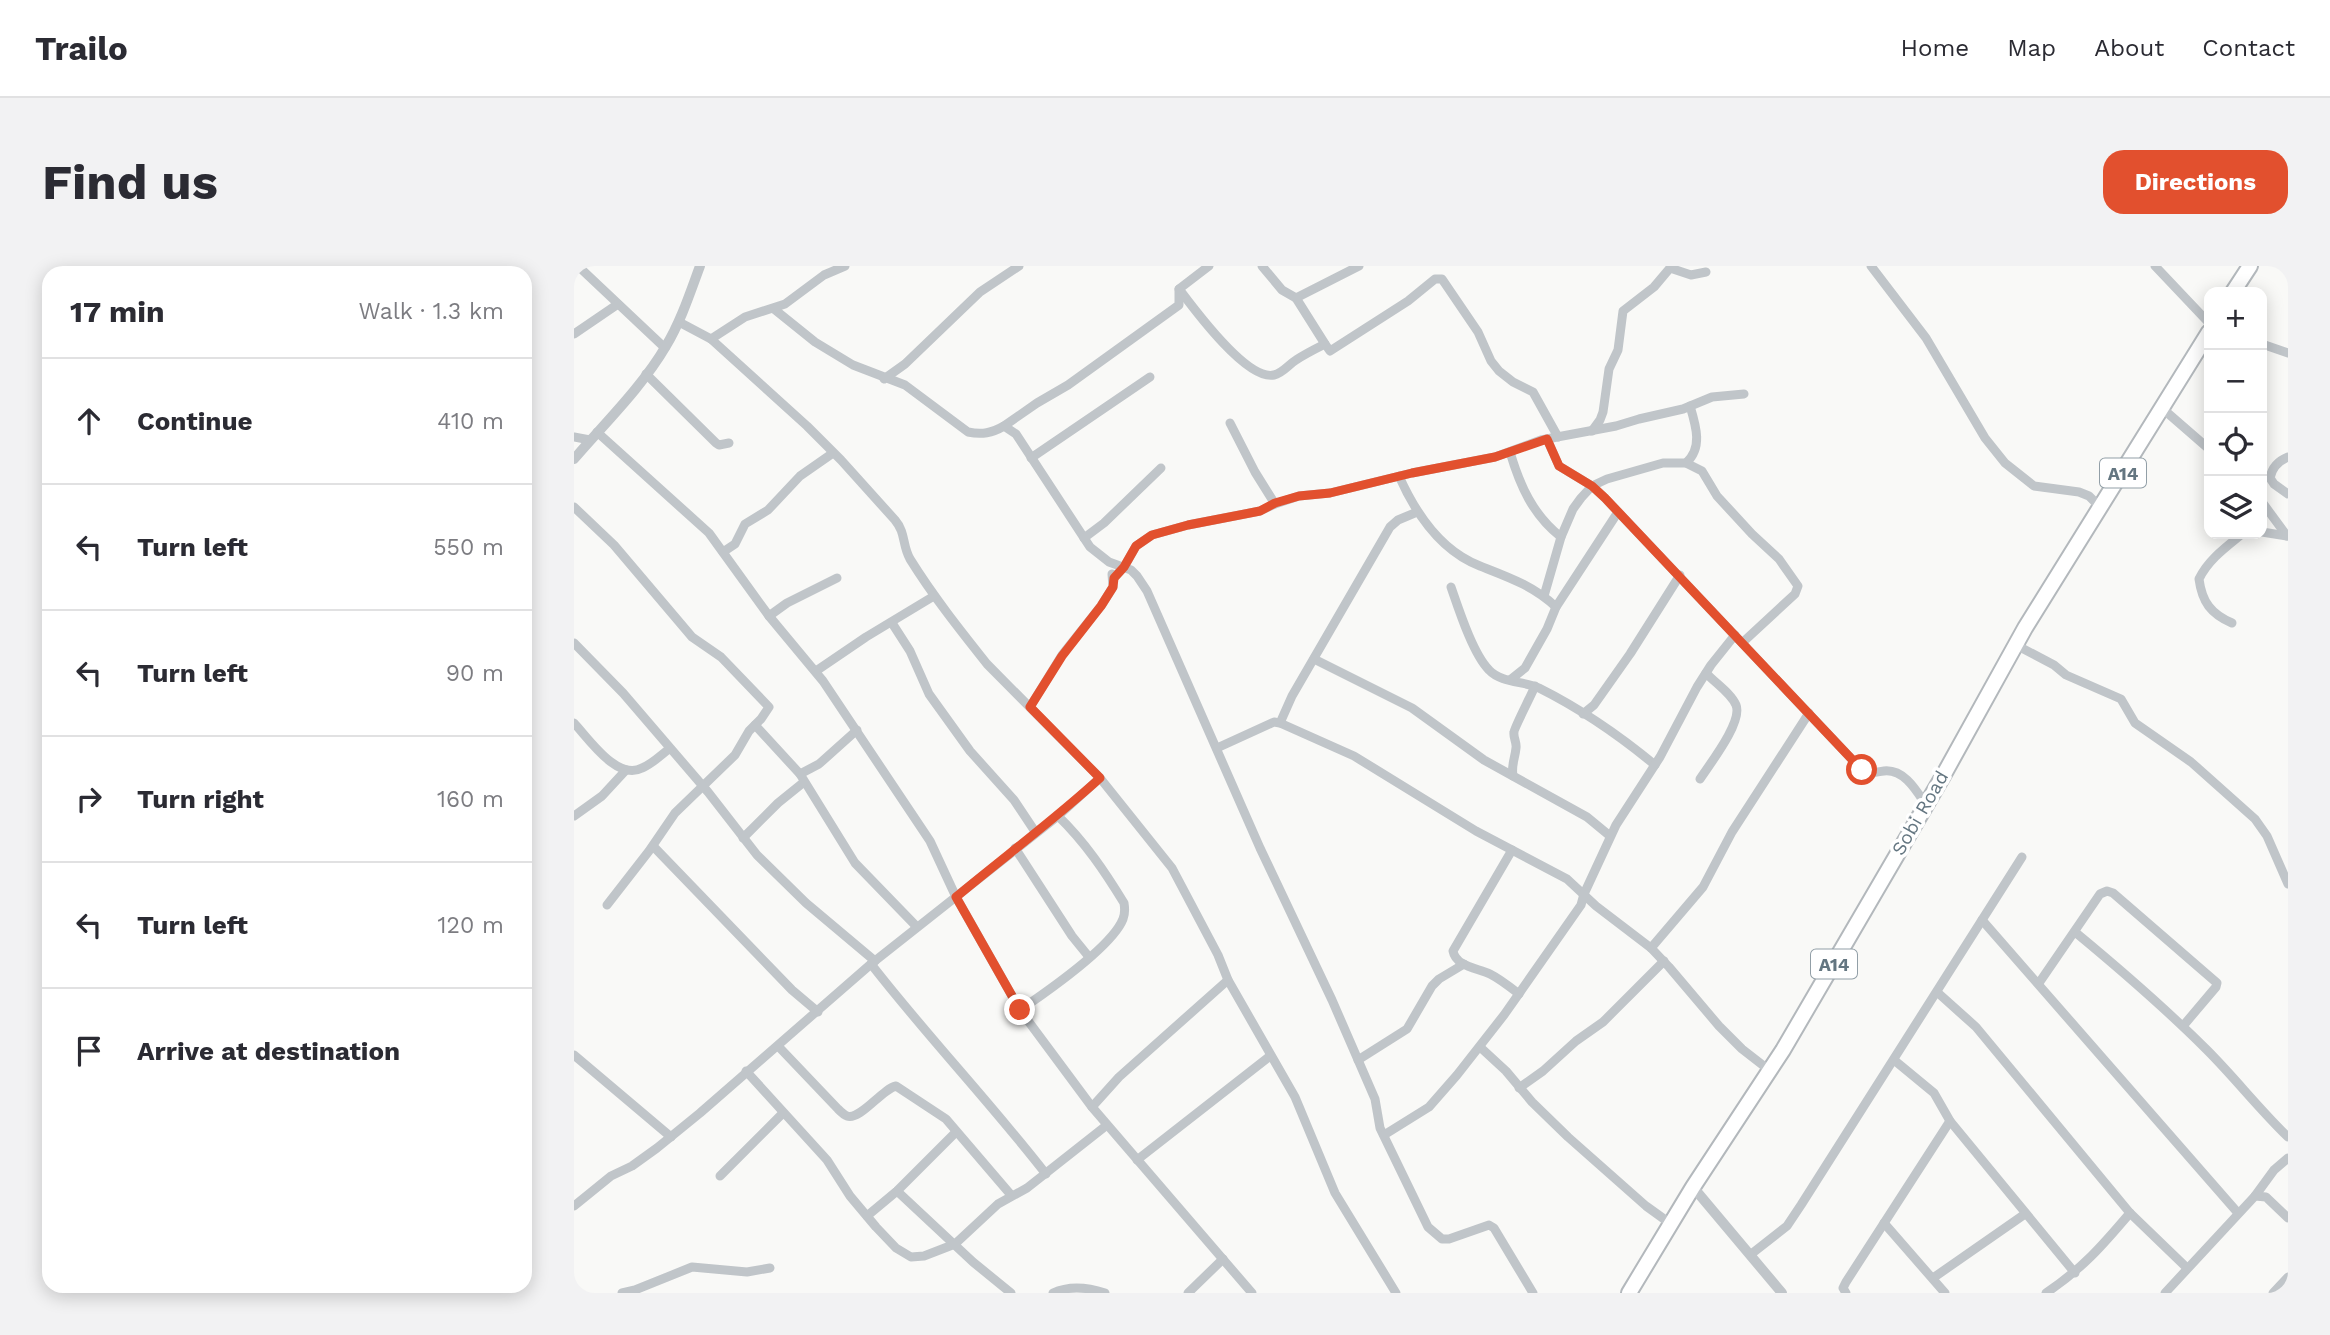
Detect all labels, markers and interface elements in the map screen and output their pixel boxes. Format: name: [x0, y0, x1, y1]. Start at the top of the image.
text: Trailo: [35, 29, 128, 68]
text: Home: [1901, 34, 1969, 62]
text: Map: [2007, 34, 2056, 62]
text: About: [2094, 34, 2164, 62]
text: Contact: [2202, 34, 2295, 62]
button: Directions: [2103, 150, 2288, 214]
text: Find us: [42, 153, 218, 211]
map controls: [2204, 287, 2267, 539]
button: +: [2204, 287, 2267, 350]
text: 17 min: [70, 294, 165, 329]
text: Walk · 1.3 km: [359, 298, 504, 325]
button: −: [2204, 350, 2267, 413]
icon: ahead: [70, 402, 108, 440]
text: Continue: [137, 406, 253, 436]
text: 410 m: [437, 408, 504, 435]
button: locate: [2204, 413, 2267, 476]
road number: A14: [2100, 458, 2146, 488]
button: layers: [2204, 476, 2267, 539]
icon: left: [70, 528, 108, 566]
text: Turn left: [137, 532, 248, 562]
text: 550 m: [433, 534, 504, 561]
icon: left: [70, 654, 108, 692]
text: Turn left: [137, 658, 248, 688]
text: 90 m: [446, 660, 504, 687]
route start: [1846, 754, 1877, 785]
street label: Sobi Road: [1887, 767, 1953, 859]
icon: right: [70, 780, 108, 818]
text: Turn right: [137, 784, 264, 814]
text: 160 m: [437, 786, 504, 813]
icon: left: [70, 906, 108, 944]
text: Turn left: [137, 910, 248, 940]
text: 120 m: [438, 912, 504, 939]
road number: A14: [1811, 950, 1857, 978]
route end: [1004, 994, 1035, 1025]
icon: arrive: [70, 1032, 108, 1070]
text: Arrive at destination: [137, 1036, 400, 1066]

